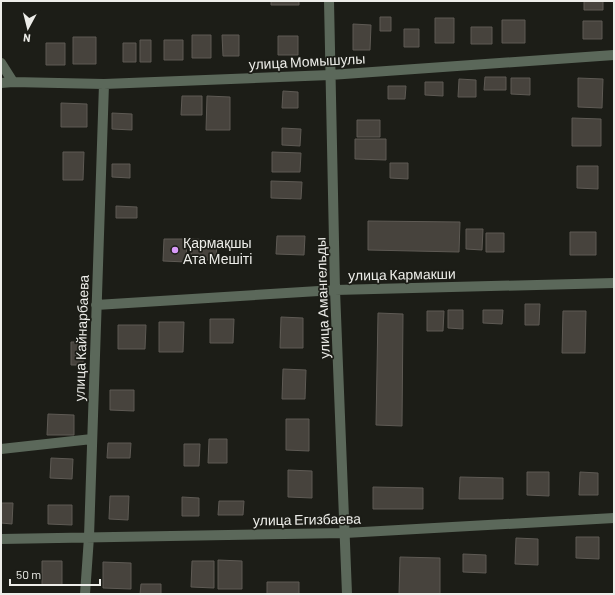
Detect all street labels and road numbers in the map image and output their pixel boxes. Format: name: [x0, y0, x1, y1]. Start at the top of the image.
street label: улица Момышулы: [248, 49, 366, 73]
street label: улица Амангельды: [311, 237, 333, 359]
street label: улица Кармакши: [348, 265, 456, 283]
street label: улица Кайнарбаева: [70, 274, 92, 402]
street label: улица Егизбаева: [253, 510, 361, 528]

